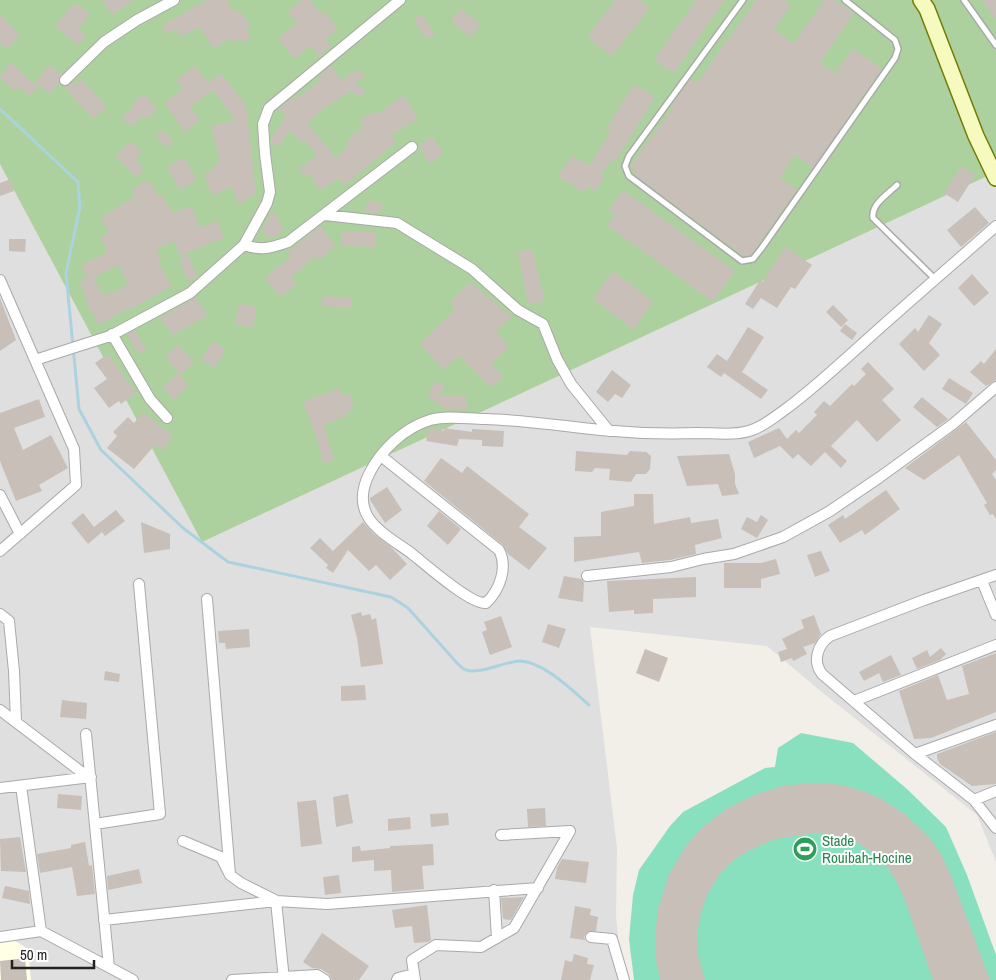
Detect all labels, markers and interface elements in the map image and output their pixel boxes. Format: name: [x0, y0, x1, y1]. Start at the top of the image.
place label: Stade Rouibah-Hocine: [822, 830, 912, 868]
sports icon: Stade Rouibah-Hocine: [792, 836, 818, 862]
scale bar: [12, 938, 95, 970]
text: 50 m: [20, 944, 47, 965]

